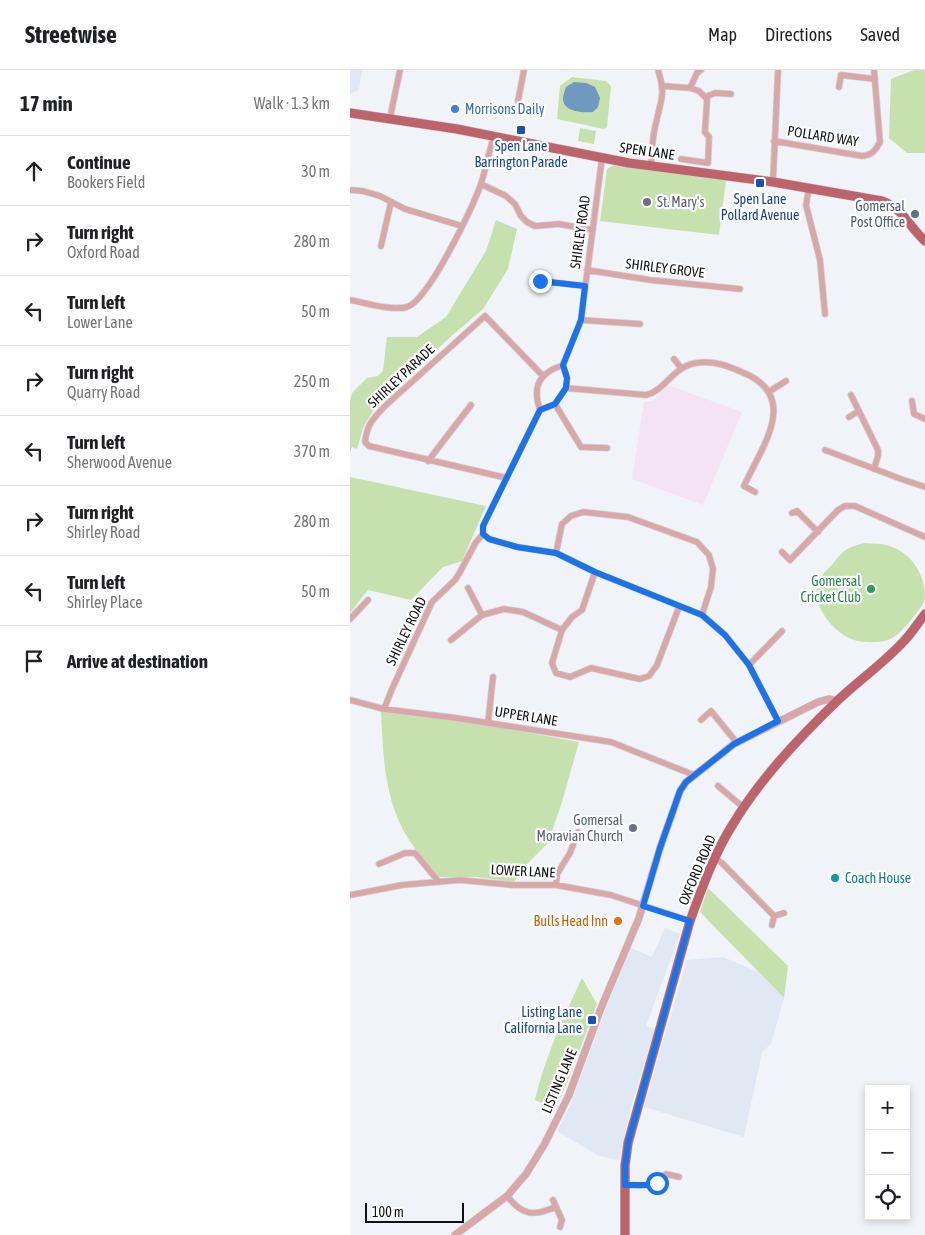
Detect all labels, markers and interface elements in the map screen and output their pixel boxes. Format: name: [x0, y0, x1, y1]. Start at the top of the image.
text: Streetwise: [25, 21, 117, 48]
text: Map: [708, 24, 737, 45]
text: Directions: [765, 24, 832, 45]
text: Saved: [860, 24, 900, 45]
text: 17 min: [20, 91, 73, 115]
text: Walk · 1.3 km: [254, 94, 330, 112]
place label: Morrisons Daily: [465, 101, 545, 117]
marker: Morrisons Daily: [449, 103, 461, 115]
street label: POLLARD WAY: [786, 122, 860, 150]
marker: Spen Lane Barrington Parade: [515, 124, 527, 136]
place label: Spen Lane Barrington Parade: [474, 138, 568, 170]
street label: SPEN LANE: [618, 139, 676, 163]
text: Continue: [67, 151, 131, 173]
icon: ahead: [20, 157, 48, 185]
text: 30 m: [301, 162, 330, 180]
text: Bookers Field: [67, 173, 145, 191]
marker: Spen Lane Pollard Avenue: [754, 177, 766, 189]
place label: Spen Lane Pollard Avenue: [721, 191, 799, 223]
street label: SHIRLEY ROAD: [567, 194, 593, 270]
place label: St. Mary's: [657, 194, 704, 210]
marker: St. Mary's: [641, 196, 653, 208]
place label: Gomersal Post Office: [850, 198, 905, 230]
marker: Gomersal Post Office: [909, 208, 921, 220]
text: Turn right: [67, 221, 134, 243]
icon: right: [20, 227, 48, 255]
text: 280 m: [294, 232, 330, 250]
text: Oxford Road: [67, 243, 140, 261]
street label: SHIRLEY GROVE: [625, 255, 705, 281]
route end: [529, 270, 552, 293]
text: Turn left: [67, 291, 125, 313]
icon: left: [20, 297, 48, 325]
text: 50 m: [301, 302, 330, 320]
text: Lower Lane: [67, 313, 133, 331]
street label: SHIRLEY PARADE: [364, 341, 438, 411]
text: Turn right: [67, 361, 134, 383]
icon: right: [20, 367, 48, 395]
text: 250 m: [294, 372, 330, 390]
text: Quarry Road: [67, 383, 140, 401]
text: Turn left: [67, 431, 125, 453]
icon: left: [20, 437, 48, 465]
text: 370 m: [294, 442, 330, 460]
text: Sherwood Avenue: [67, 453, 172, 471]
text: Turn right: [67, 501, 134, 523]
icon: right: [20, 507, 48, 535]
text: 280 m: [294, 512, 330, 530]
text: Shirley Road: [67, 523, 140, 541]
text: Turn left: [67, 571, 125, 593]
place label: Gomersal Cricket Club: [801, 573, 861, 605]
icon: left: [20, 577, 48, 605]
text: 50 m: [301, 582, 330, 600]
marker: Gomersal Cricket Club: [865, 583, 877, 595]
text: Shirley Place: [67, 593, 143, 611]
street label: SHIRLEY ROAD: [383, 594, 429, 668]
icon: arrive: [20, 647, 48, 675]
text: Arrive at destination: [67, 650, 208, 672]
street label: UPPER LANE: [493, 703, 559, 729]
place label: Gomersal Moravian Church: [537, 812, 623, 844]
marker: Gomersal Moravian Church: [627, 822, 639, 834]
street label: OXFORD ROAD: [675, 832, 719, 907]
street label: LOWER LANE: [490, 861, 556, 881]
place label: Coach House: [845, 870, 911, 886]
marker: Coach House: [829, 872, 841, 884]
place label: Bulls Head Inn: [534, 913, 608, 929]
marker: Bulls Head Inn: [612, 915, 624, 927]
place label: Listing Lane California Lane: [504, 1004, 582, 1036]
marker: Listing Lane California Lane: [586, 1014, 598, 1026]
street label: LISTING LANE: [538, 1046, 580, 1116]
map controls: [865, 1085, 910, 1220]
button: +: [865, 1085, 910, 1130]
button: −: [865, 1130, 910, 1175]
route start: [646, 1172, 669, 1195]
button: locate: [865, 1175, 910, 1220]
scale bar: [365, 1200, 464, 1223]
text: 100 m: [372, 1204, 404, 1220]

